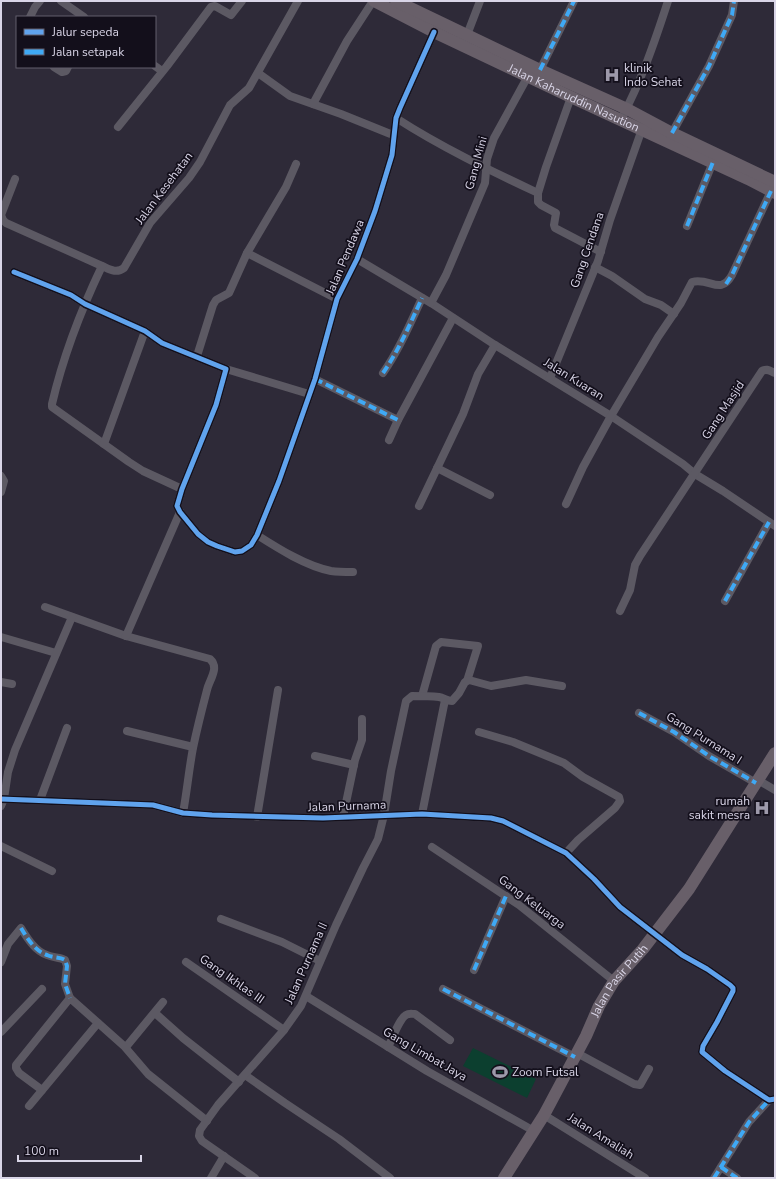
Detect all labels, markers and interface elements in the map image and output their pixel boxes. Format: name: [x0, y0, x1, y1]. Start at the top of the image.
legend: [16, 16, 156, 68]
text: Jalur sepeda: [51, 24, 119, 40]
text: Jalan setapak: [51, 44, 125, 60]
street label: Jalan Kaharuddin Nasution: [505, 60, 642, 136]
place label: klinik Indo Sehat: [624, 60, 683, 90]
hospital icon: klinik Indo Sehat: [603, 66, 621, 84]
street label: Gang Mini: [461, 135, 491, 191]
street label: Jalan Kesehatan: [131, 149, 196, 228]
street label: Gang Cendana: [567, 210, 607, 290]
street label: Jalan Pendawa: [322, 217, 368, 298]
street label: Jalan Kuaran: [540, 354, 607, 404]
street label: Gang Masjid: [698, 378, 748, 442]
street label: Gang Purnama I: [663, 708, 745, 768]
place label: rumah sakit mesra: [689, 793, 750, 823]
street label: Jalan Purnama: [307, 797, 386, 815]
hospital icon: rumah sakit mesra: [753, 799, 771, 817]
street label: Gang Keluarga: [495, 872, 569, 932]
street label: Jalan Purnama II: [280, 920, 331, 1007]
street label: Jalan Pasir Putih: [587, 941, 652, 1021]
street label: Gang Ikhlas III: [196, 951, 268, 1007]
street label: Gang Limbat Jaya: [380, 1023, 470, 1085]
sports icon: Zoom Futsal: [491, 1063, 509, 1081]
place label: Zoom Futsal: [512, 1064, 579, 1080]
street label: Jalan Amaliah: [564, 1109, 637, 1163]
scale bar: [18, 1137, 141, 1163]
text: 100 m: [24, 1143, 59, 1159]

